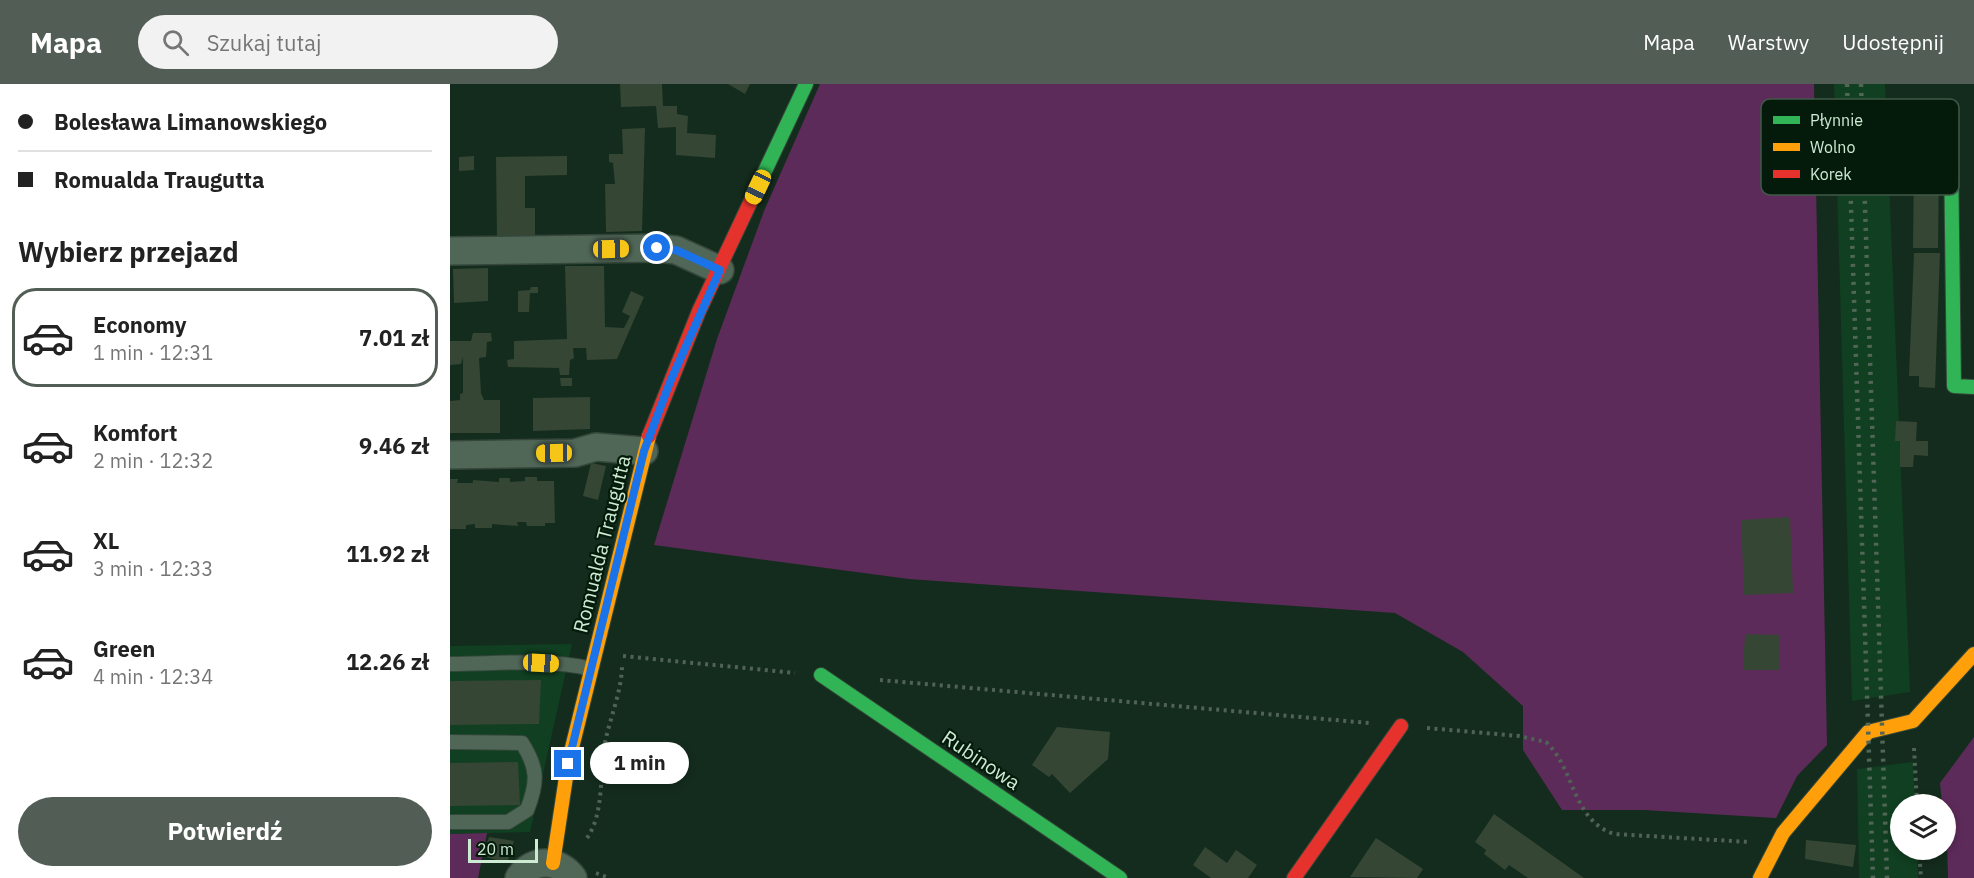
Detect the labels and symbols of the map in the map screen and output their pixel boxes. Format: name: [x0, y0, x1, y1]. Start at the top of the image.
legend: [1761, 99, 1959, 195]
text: Płynnie: [1810, 110, 1863, 130]
text: Wolno: [1810, 137, 1855, 157]
text: Korek: [1810, 164, 1852, 184]
car: [742, 167, 774, 207]
route start: [643, 234, 670, 261]
car: [593, 240, 629, 258]
car: [536, 444, 572, 462]
street label: Romualda Traugutta: [566, 452, 637, 635]
car: [523, 653, 559, 673]
street label: Rubinowa: [937, 723, 1026, 796]
callout: 1 min: [589, 743, 688, 785]
route end: [554, 750, 581, 777]
scale bar: [468, 836, 538, 864]

